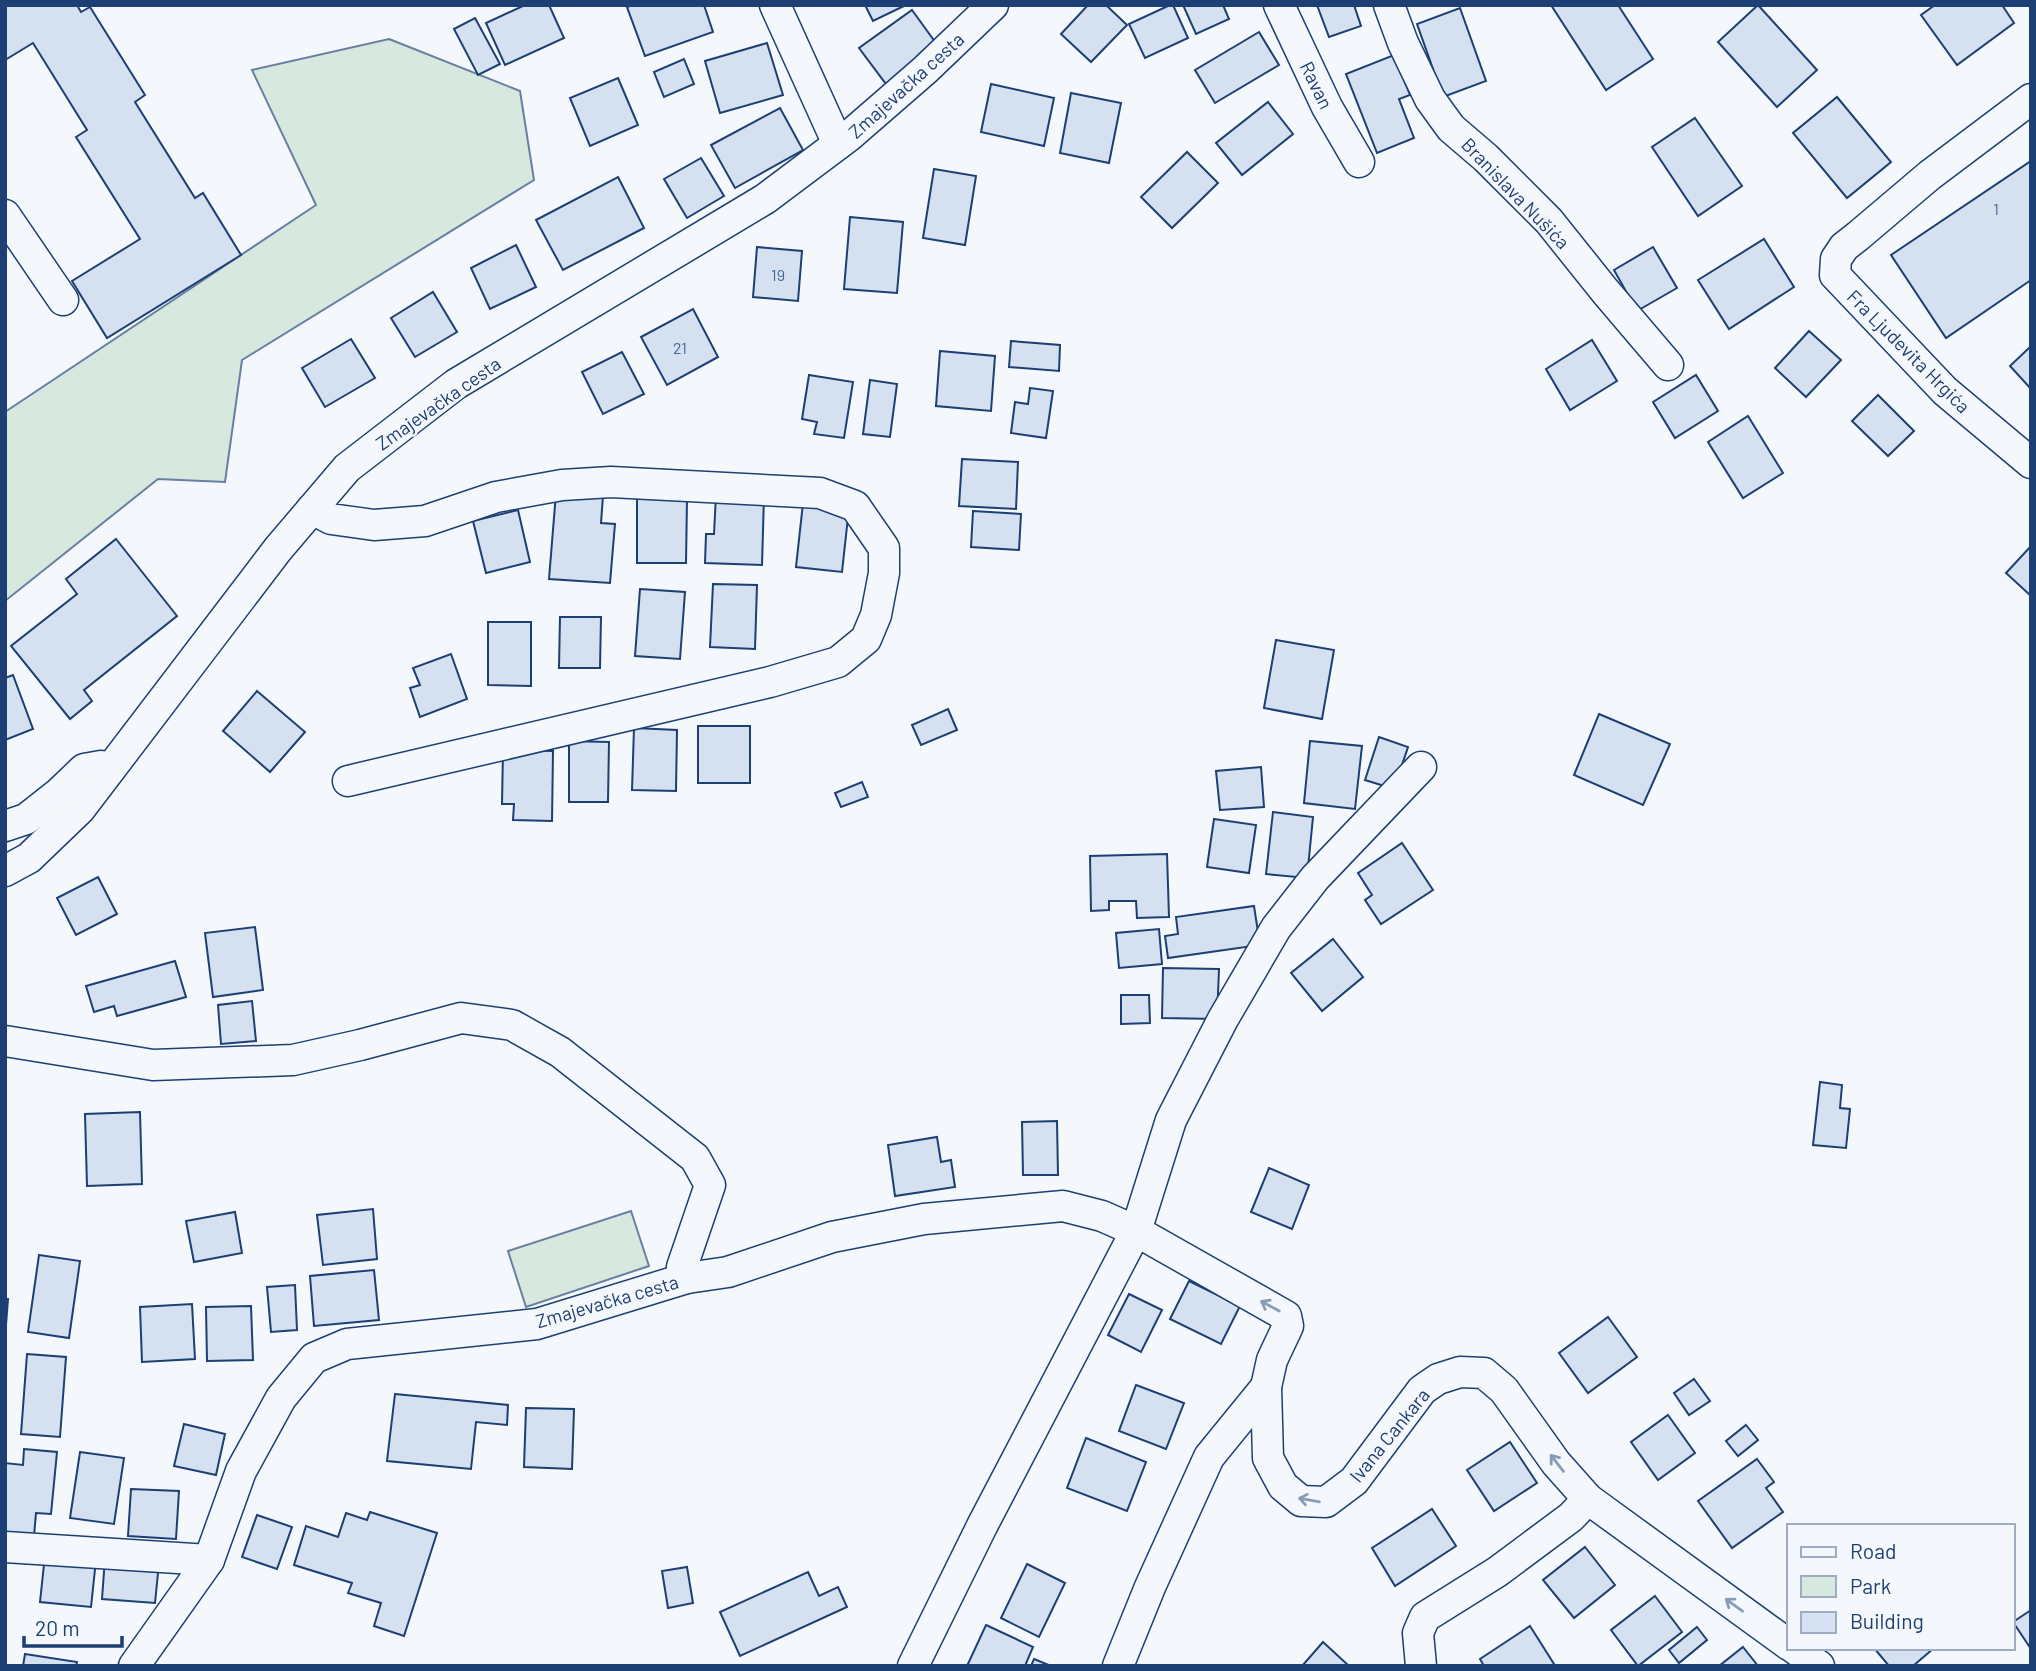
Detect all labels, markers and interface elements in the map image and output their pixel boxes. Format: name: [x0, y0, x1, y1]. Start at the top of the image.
street label: Zmajevačka cesta: [844, 27, 968, 143]
street label: Ravan: [1296, 57, 1338, 113]
street label: Branislava Nušića: [1457, 133, 1575, 253]
house number: 1: [1993, 199, 1999, 218]
house number: 19: [771, 265, 785, 284]
street label: Fra Ljudevita Hrgića: [1843, 285, 1975, 417]
house number: 21: [673, 338, 687, 357]
street label: Zmajevačka cesta: [371, 351, 505, 455]
street label: Zmajevačka cesta: [533, 1270, 681, 1332]
one-way arrow: [1260, 1299, 1281, 1312]
street label: Ivana Cankara: [1344, 1383, 1434, 1487]
one-way arrow: [1549, 1455, 1565, 1473]
one-way arrow: [1298, 1493, 1320, 1506]
legend: [1787, 1524, 2015, 1650]
text: Road: [1850, 1538, 1896, 1563]
text: Park: [1850, 1573, 1891, 1598]
one-way arrow: [1725, 1598, 1744, 1612]
scale bar: [24, 1604, 122, 1648]
text: Building: [1850, 1608, 1924, 1633]
text: 20 m: [35, 1615, 80, 1640]

